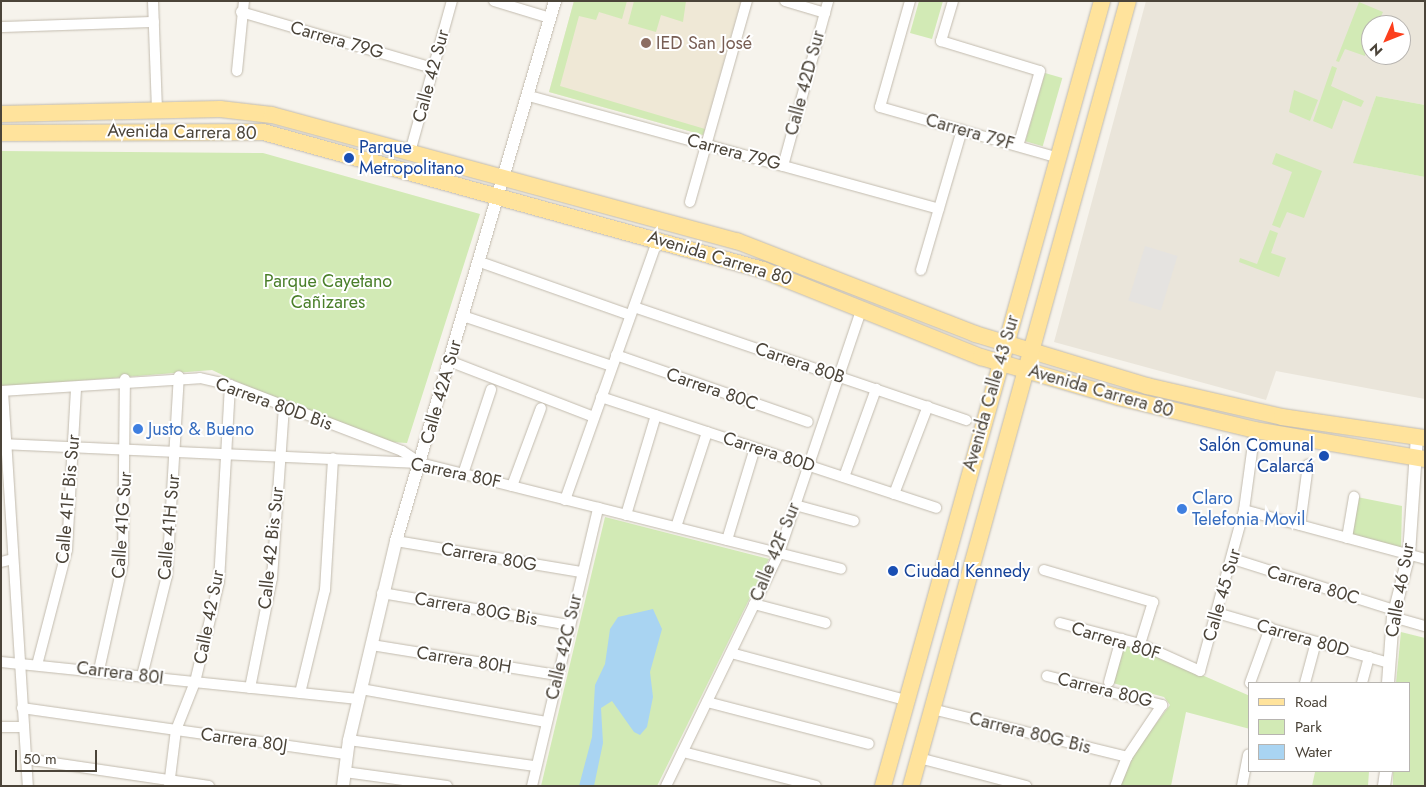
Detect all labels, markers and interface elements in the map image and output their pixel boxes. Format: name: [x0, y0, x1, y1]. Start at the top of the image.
north arrow: [1361, 15, 1411, 65]
street label: Carrera 79G: [288, 16, 386, 64]
street label: Calle 42 Sur: [408, 27, 454, 125]
street label: Calle 42D Sur: [781, 28, 829, 138]
place label: IED San José: [656, 32, 752, 54]
marker: IED San José: [640, 37, 652, 49]
text: N: [1365, 39, 1387, 61]
street label: Carrera 79F: [923, 109, 1017, 155]
street label: Avenida Carrera 80: [107, 120, 257, 144]
street label: Carrera 79G: [685, 129, 783, 175]
place label: Parque Metropolitano: [359, 137, 464, 180]
marker: Parque Metropolitano: [343, 152, 355, 164]
street label: Avenida Carrera 80: [645, 226, 795, 290]
park label: Parque Cayetano Cañizares: [264, 271, 392, 314]
street label: Avenida Calle 43 Sur: [958, 312, 1024, 474]
street label: Calle 42A Sur: [416, 337, 466, 447]
street label: Carrera 80B: [752, 338, 848, 388]
street label: Avenida Carrera 80: [1026, 360, 1176, 422]
street label: Carrera 80C: [663, 363, 761, 415]
street label: Carrera 80D Bis: [213, 373, 335, 435]
place label: Justo & Bueno: [148, 418, 254, 440]
marker: Justo & Bueno: [132, 423, 144, 435]
street label: Carrera 80D: [720, 427, 818, 477]
street label: Calle 41F Bis Sur: [52, 433, 84, 565]
place label: Salón Comunal Calarcá: [1199, 435, 1314, 478]
marker: Salón Comunal Calarcá: [1318, 450, 1330, 462]
street label: Carrera 80F: [409, 453, 503, 493]
street label: Calle 41G Sur: [107, 471, 137, 579]
street label: Calle 41H Sur: [154, 473, 184, 581]
street label: Calle 42 Bis Sur: [254, 486, 288, 610]
place label: Claro Telefonia Movil: [1192, 488, 1305, 530]
street label: Calle 42F Sur: [745, 499, 805, 605]
marker: Claro Telefonia Movil: [1176, 503, 1188, 515]
street label: Carrera 80G: [439, 538, 539, 576]
street label: Calle 46 Sur: [1381, 541, 1419, 639]
street label: Calle 45 Sur: [1198, 546, 1246, 644]
place label: Ciudad Kennedy: [904, 560, 1030, 582]
street label: Carrera 80C: [1264, 561, 1362, 609]
marker: Ciudad Kennedy: [886, 564, 900, 578]
street label: Calle 42 Sur: [189, 568, 229, 666]
street label: Carrera 80G Bis: [413, 588, 539, 630]
street label: Calle 42C Sur: [541, 592, 587, 702]
street label: Carrera 80D: [1254, 614, 1352, 662]
street label: Carrera 80F: [1069, 617, 1163, 665]
street label: Carrera 80H: [415, 642, 513, 678]
street label: Carrera 80I: [75, 657, 165, 689]
street label: Carrera 80G: [1055, 668, 1155, 712]
legend: [1248, 682, 1411, 772]
text: Road: [1295, 691, 1327, 713]
street label: Carrera 80G Bis: [967, 707, 1093, 759]
text: Park: [1295, 716, 1322, 738]
street label: Carrera 80J: [199, 723, 289, 757]
scale bar: [18, 740, 100, 772]
text: Water: [1295, 741, 1332, 763]
text: 50 m: [23, 748, 57, 770]

